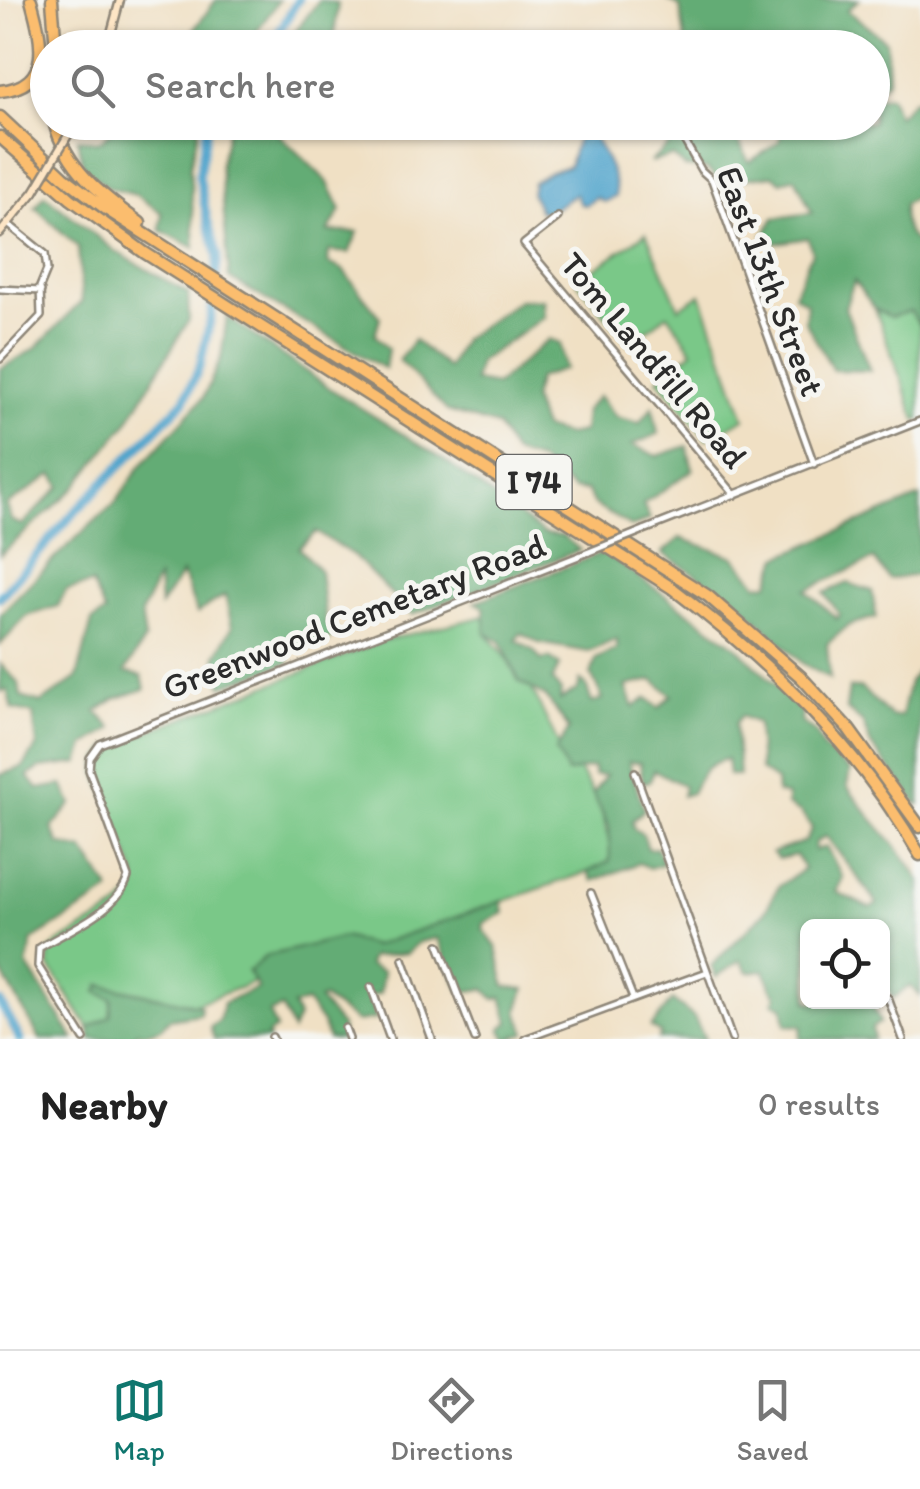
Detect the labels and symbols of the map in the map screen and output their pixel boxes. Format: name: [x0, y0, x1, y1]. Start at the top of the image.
street label: East 13th Street: [708, 160, 834, 402]
street label: Tom Landfill Road: [551, 243, 757, 477]
road number: I 74: [496, 455, 572, 509]
street label: Greenwood Cemetary Road: [157, 524, 551, 708]

